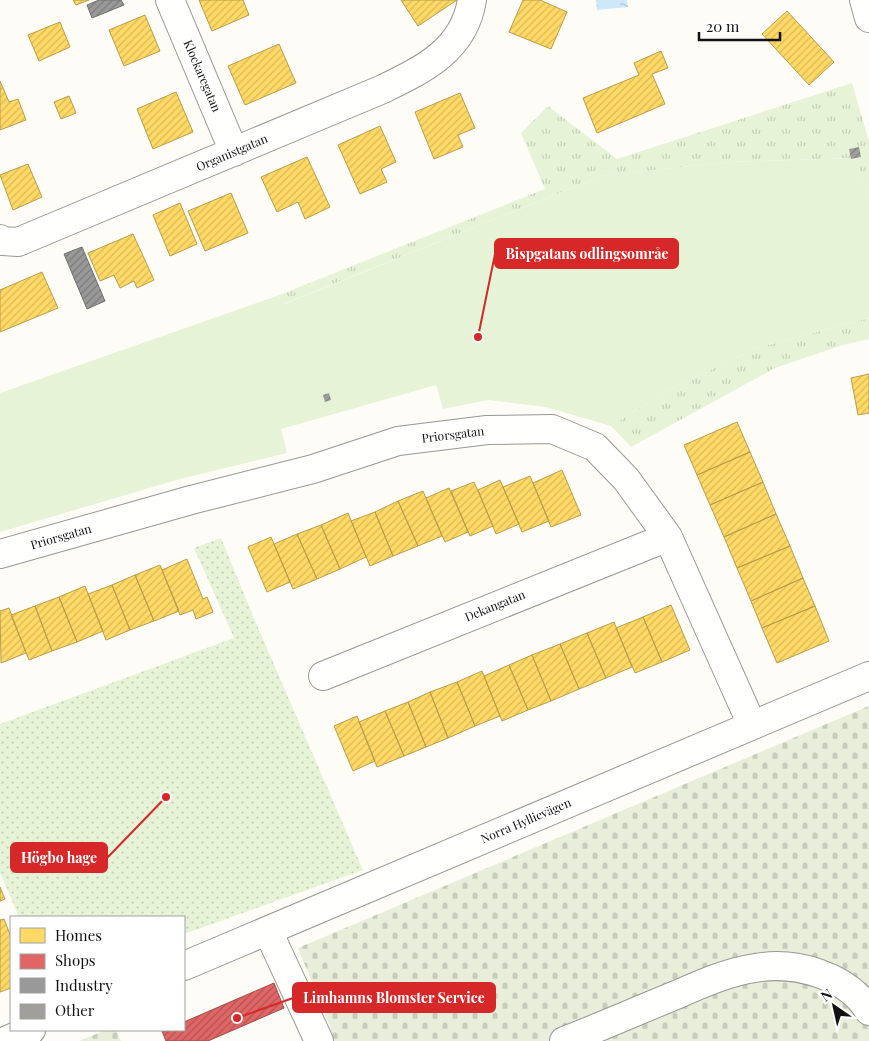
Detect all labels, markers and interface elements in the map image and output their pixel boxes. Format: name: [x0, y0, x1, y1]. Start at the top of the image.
scale bar: [699, 10, 780, 42]
text: 20 m: [706, 16, 740, 36]
street label: Klockaregatan: [181, 37, 225, 114]
street label: Organistgatan: [193, 130, 270, 174]
callout: Bispgatans odlingsområe: [495, 239, 678, 268]
text: Bispgatans odlingsområe: [505, 244, 669, 263]
street label: Priorsgatan: [421, 422, 485, 446]
street label: Priorsgatan: [28, 520, 93, 552]
street label: Dekangatan: [462, 586, 527, 624]
street label: Norra Hyllievägen: [478, 794, 573, 846]
callout: Högbo hage: [11, 843, 107, 872]
text: Högbo hage: [21, 848, 97, 867]
legend: [10, 916, 185, 1031]
text: Homes: [55, 925, 102, 945]
text: Shops: [55, 950, 96, 970]
text: Industry: [55, 975, 113, 995]
north arrow: [809, 981, 859, 1031]
callout: Limhamns Blomster Service: [293, 983, 495, 1012]
text: N: [817, 984, 836, 1006]
text: Limhamns Blomster Service: [303, 988, 485, 1007]
text: Other: [55, 1000, 95, 1020]

